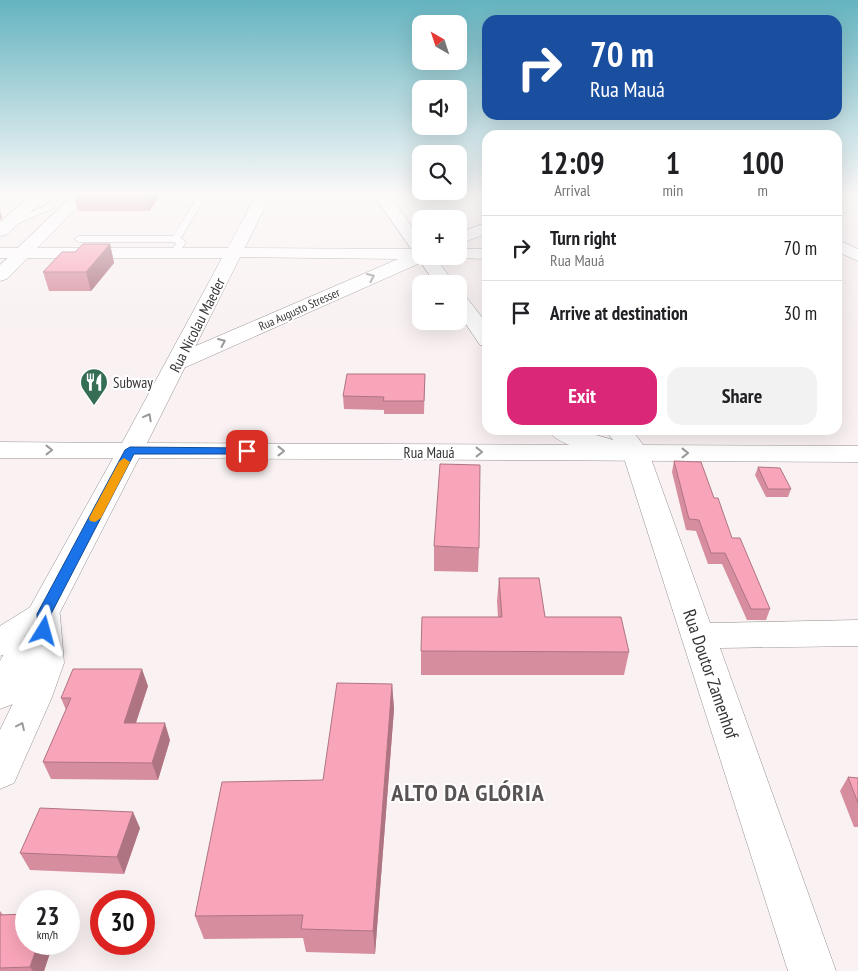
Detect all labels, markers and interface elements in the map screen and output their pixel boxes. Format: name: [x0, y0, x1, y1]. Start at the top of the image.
north arrow: [412, 15, 468, 70]
map controls: [412, 15, 467, 330]
text: 70 m: [590, 31, 654, 77]
icon: right: [507, 35, 572, 100]
text: Rua Mauá: [590, 75, 665, 103]
button: sound: [412, 80, 467, 135]
text: 12:09: [540, 143, 605, 182]
text: 1: [666, 143, 680, 182]
text: 100: [741, 143, 784, 182]
button: search: [412, 145, 467, 200]
text: Arrival: [554, 180, 590, 200]
text: min: [662, 180, 683, 200]
text: m: [757, 180, 768, 200]
button: +: [412, 210, 467, 265]
text: Turn right: [550, 226, 616, 250]
icon: right: [507, 234, 535, 262]
text: 70 m: [784, 236, 817, 260]
text: Rua Mauá: [550, 250, 604, 270]
one-way arrow: [366, 273, 375, 284]
street label: Rua Nicolau Maeder: [165, 274, 229, 375]
button: −: [412, 275, 467, 330]
street label: Rua Augusto Stresser: [256, 284, 343, 334]
icon: arrive: [507, 299, 535, 327]
text: Arrive at destination: [550, 301, 688, 325]
text: 30 m: [784, 301, 817, 325]
one-way arrow: [217, 338, 226, 349]
restaurant icon: Subway: [79, 367, 109, 406]
button: Exit: [507, 367, 657, 425]
button: Share: [667, 367, 817, 425]
place label: Subway: [113, 373, 153, 392]
one-way arrow: [142, 413, 152, 422]
pin: [226, 430, 268, 472]
icon: arrive: [233, 437, 261, 465]
street label: Rua Mauá: [404, 443, 454, 462]
one-way arrow: [45, 445, 53, 455]
one-way arrow: [278, 446, 285, 456]
one-way arrow: [475, 447, 483, 457]
one-way arrow: [682, 448, 689, 458]
position arrow: [17, 604, 69, 656]
street label: Rua Doutor Zamenhof: [678, 606, 744, 743]
one-way arrow: [14, 722, 25, 731]
district label: ALTO DA GLÓRIA: [390, 777, 545, 808]
speed limit sign: 30: [90, 890, 155, 955]
text: 23: [36, 900, 59, 932]
text: km/h: [37, 927, 58, 942]

